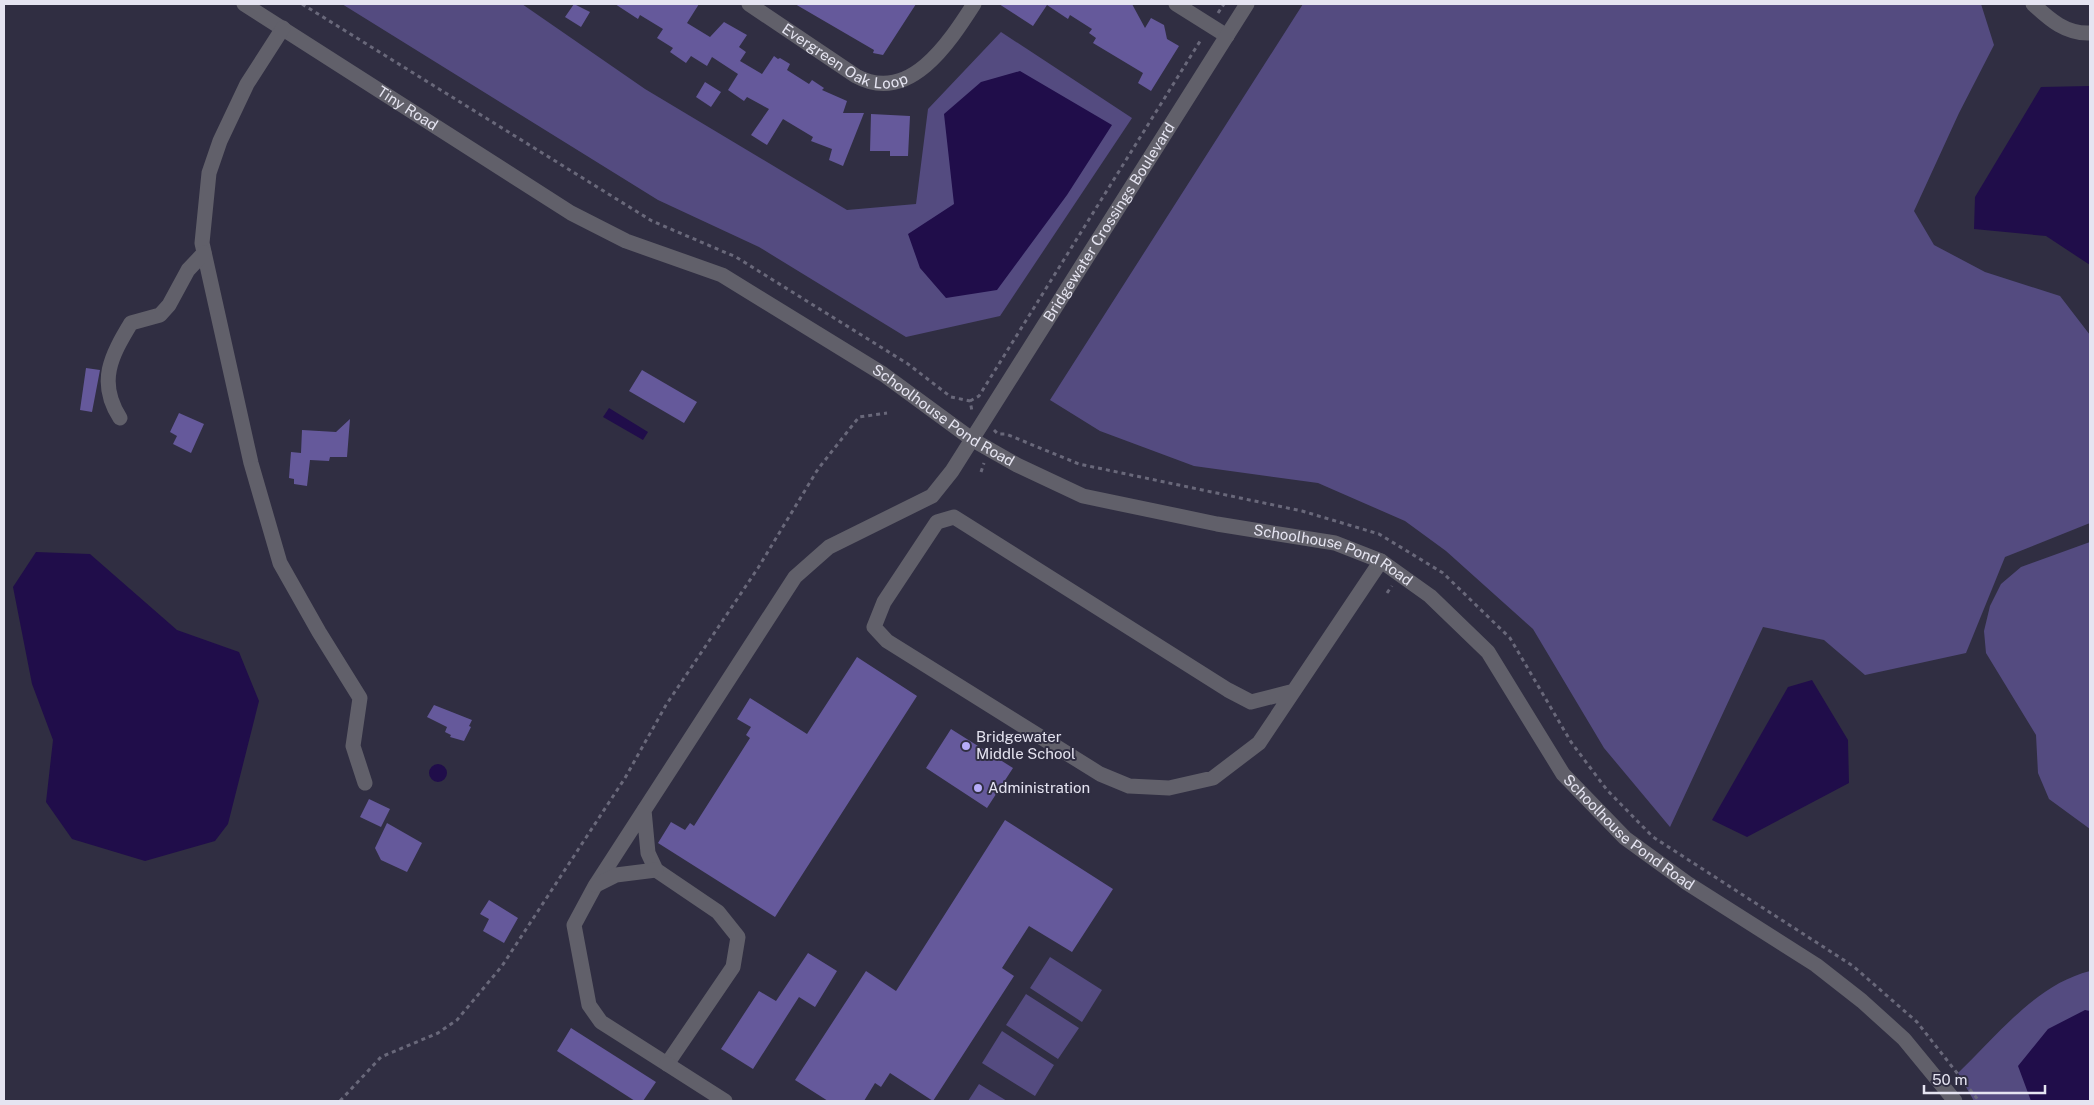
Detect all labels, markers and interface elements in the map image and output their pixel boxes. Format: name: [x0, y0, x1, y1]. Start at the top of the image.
street label: Evergreen Oak Loop: [779, 20, 910, 92]
street label: Tiny Road: [374, 82, 441, 134]
street label: Bridgewater Crossings Boulevard: [1040, 119, 1178, 325]
street label: Schoolhouse Pond Road: [870, 361, 1017, 470]
street label: Schoolhouse Pond Road: [1252, 521, 1416, 589]
place label: Bridgewater Middle School: [976, 728, 1075, 762]
marker: Bridgewater Middle School: [960, 740, 972, 752]
street label: Schoolhouse Pond Road: [1560, 771, 1698, 893]
place label: Administration: [988, 779, 1090, 796]
marker: Administration: [972, 782, 984, 794]
scale bar: [1924, 1062, 2045, 1094]
text: 50 m: [1932, 1071, 1967, 1088]

